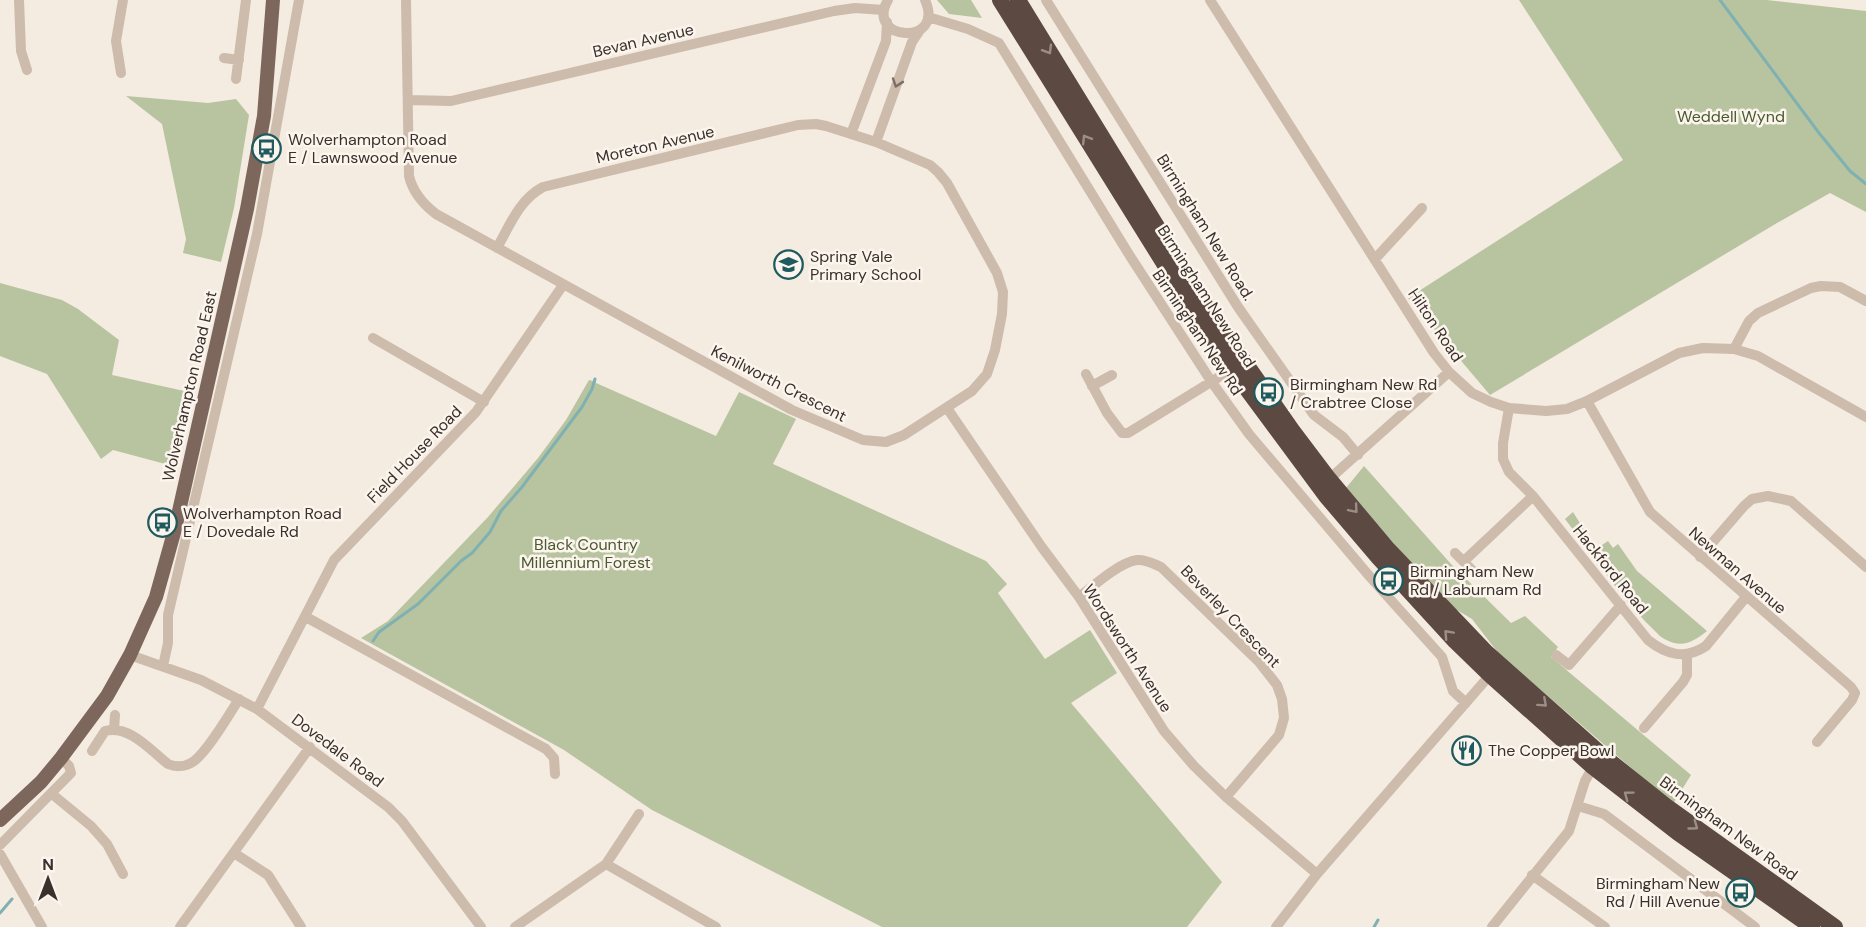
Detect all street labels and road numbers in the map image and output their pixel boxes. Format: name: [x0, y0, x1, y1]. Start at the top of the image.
street label: Bevan Avenue: [591, 19, 696, 62]
street label: Moreton Avenue: [594, 121, 716, 168]
street label: Birmingham New Road.: [1153, 150, 1259, 304]
street label: Birmingham New Road: [1154, 221, 1260, 371]
street label: Birmingham New Rd: [1148, 265, 1248, 399]
street label: Hilton Road: [1403, 284, 1468, 366]
street label: Wolverhampton Road East: [157, 289, 222, 483]
street label: Kenilworth Crescent: [707, 340, 850, 427]
street label: Field House Road: [363, 401, 466, 508]
street label: Hackford Road: [1568, 521, 1653, 618]
street label: Newman Avenue: [1684, 522, 1791, 619]
street label: Beverley Crescent: [1176, 561, 1285, 672]
street label: Wordsworth Avenue: [1078, 580, 1177, 716]
street label: Dovedale Road: [287, 709, 388, 792]
street label: Birmingham New Road: [1656, 771, 1802, 886]

